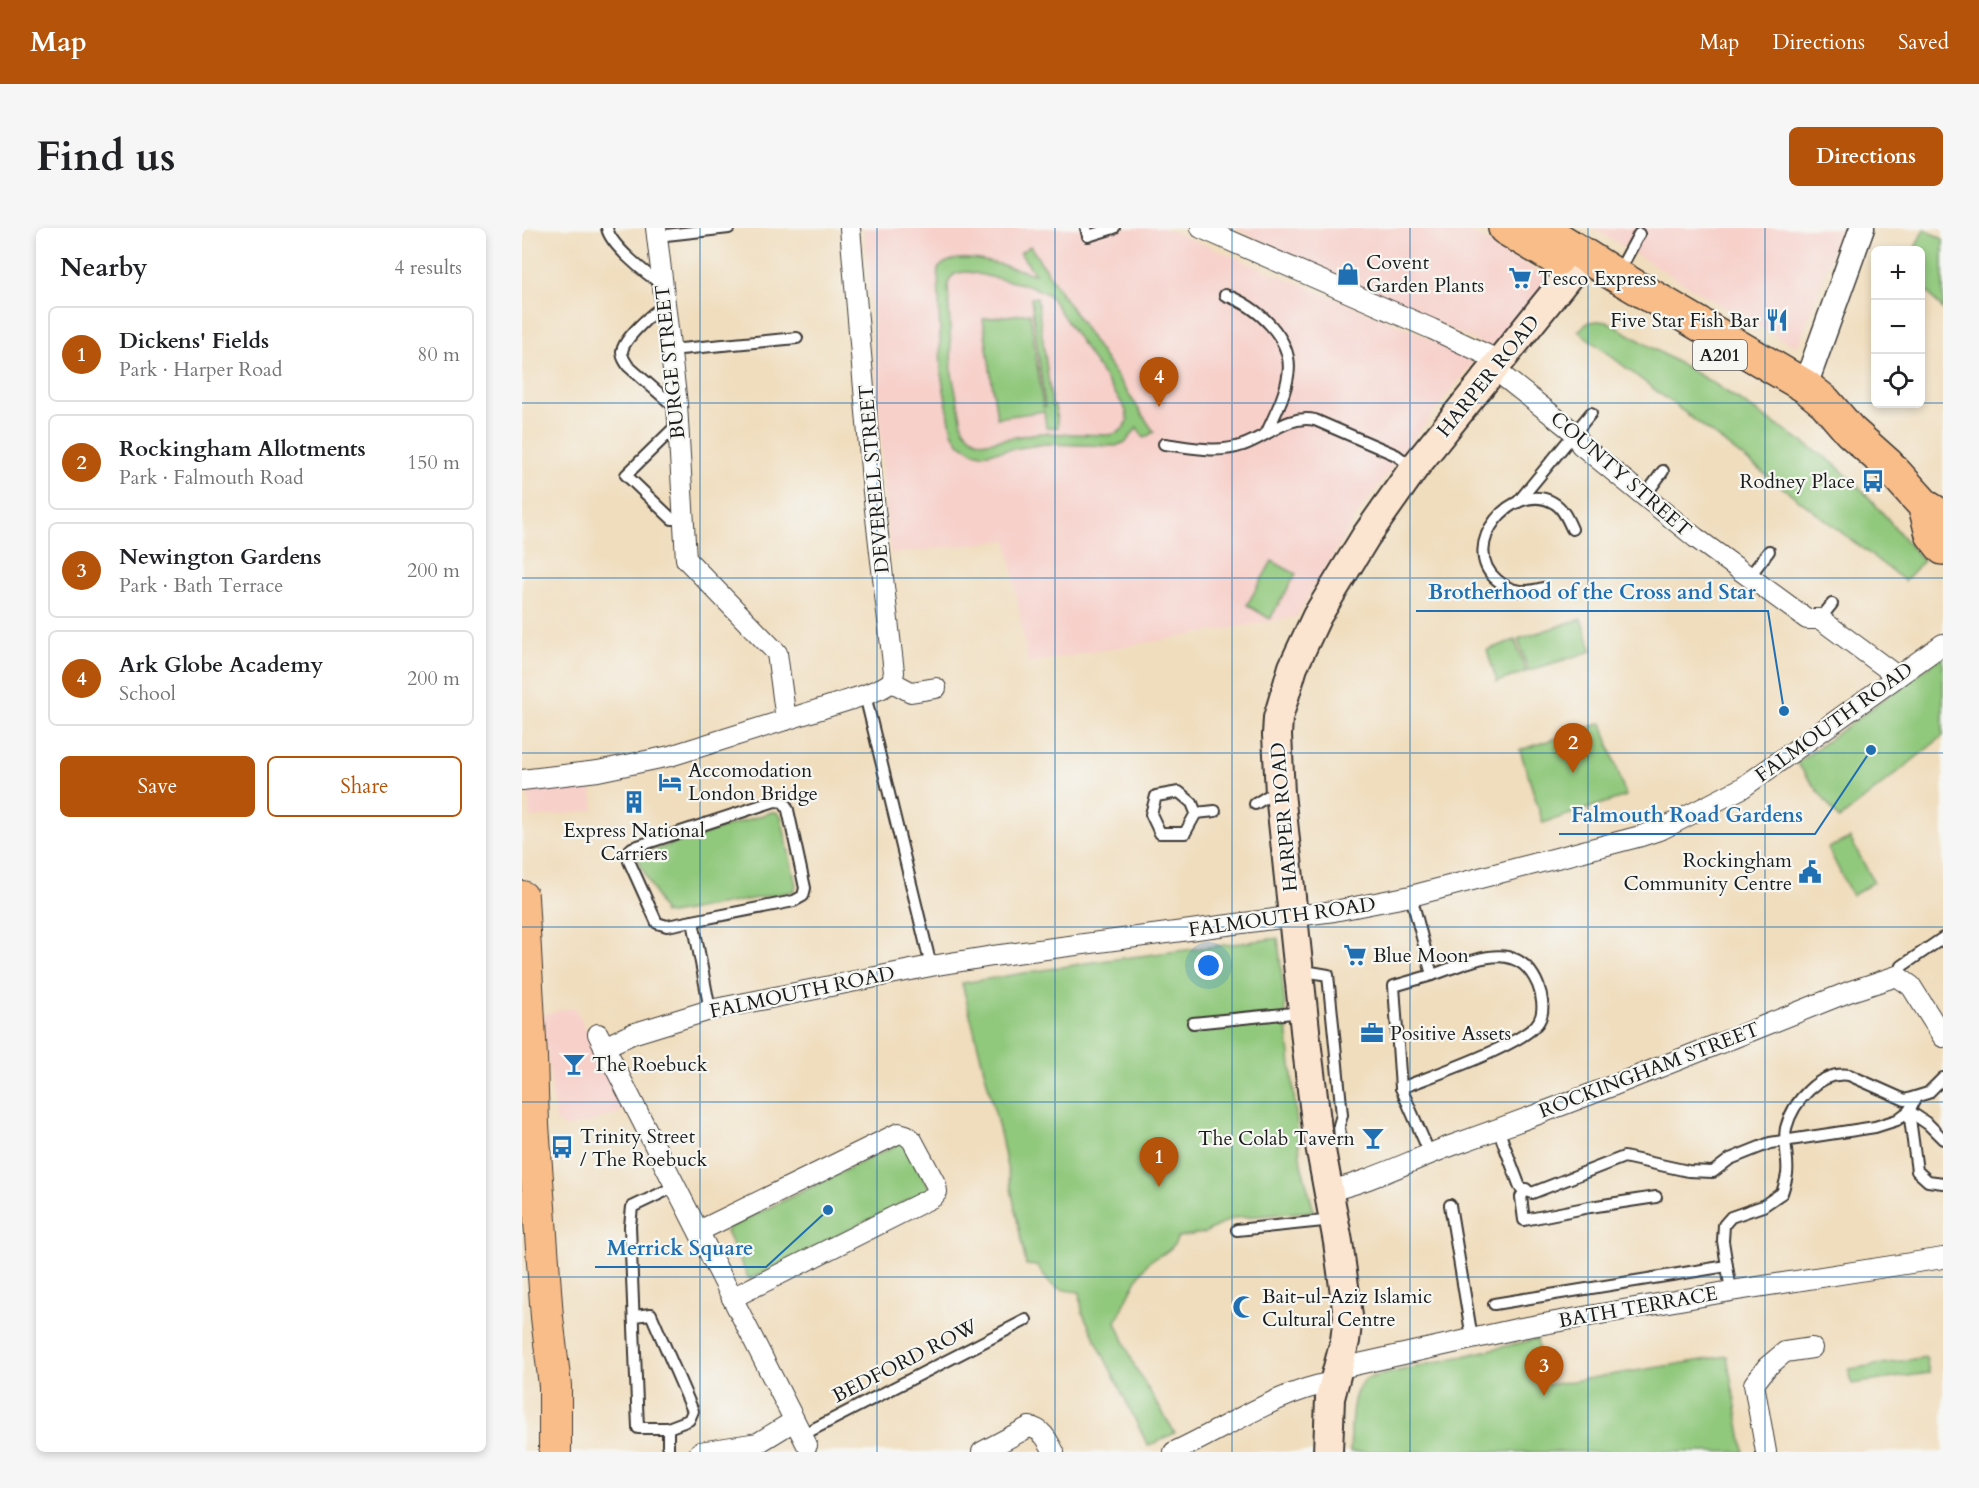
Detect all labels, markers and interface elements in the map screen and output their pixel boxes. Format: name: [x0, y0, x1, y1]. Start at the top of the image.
text: Map: [30, 23, 87, 61]
text: Map: [1699, 28, 1739, 57]
text: Directions: [1772, 28, 1865, 57]
text: Saved: [1898, 28, 1949, 57]
button: Directions: [1789, 127, 1943, 186]
text: Find us: [36, 128, 176, 185]
map controls: [1871, 246, 1925, 408]
button: +: [1871, 246, 1925, 300]
place label: Covent Garden Plants: [1366, 249, 1484, 299]
text: Nearby: [60, 250, 148, 285]
text: 4 results: [394, 254, 462, 281]
shop icon: Covent Garden Plants: [1335, 261, 1361, 287]
supermarket icon: Tesco Express: [1507, 265, 1533, 291]
place label: Tesco Express: [1538, 265, 1656, 292]
street label: BURGE STREET: [648, 283, 692, 441]
button: −: [1871, 300, 1925, 354]
place label: Five Star Fish Bar: [1610, 307, 1760, 334]
restaurant icon: Five Star Fish Bar: [1764, 307, 1790, 333]
street label: HARPER ROAD: [1430, 309, 1546, 443]
text: Dickens' Fields: [119, 326, 269, 356]
road number: A201: [1693, 340, 1747, 370]
text: 1: [76, 341, 87, 368]
text: 80 m: [417, 341, 460, 368]
button: locate: [1871, 354, 1925, 408]
text: Park · Harper Road: [119, 356, 282, 383]
pin: 4: [1140, 358, 1178, 407]
street label: DEVERELL STREET: [852, 383, 896, 574]
street label: COUNTY STREET: [1545, 405, 1698, 543]
text: Rockingham Allotments: [119, 434, 366, 464]
text: 2: [76, 449, 87, 476]
text: 150 m: [407, 449, 460, 476]
text: Park · Falmouth Road: [119, 464, 304, 491]
place label: Rodney Place: [1740, 468, 1855, 495]
bus stop icon: Rodney Place: [1860, 468, 1886, 494]
text: Newington Gardens: [119, 542, 322, 572]
text: 3: [76, 557, 87, 584]
text: 200 m: [407, 557, 460, 584]
text: Park · Bath Terrace: [119, 572, 283, 599]
callout: Brotherhood of the Cross and Star: [1416, 572, 1768, 611]
text: Brotherhood of the Cross and Star: [1428, 578, 1757, 607]
text: Ark Globe Academy: [119, 650, 323, 680]
street label: FALMOUTH ROAD: [1750, 656, 1918, 788]
text: 4: [76, 665, 87, 692]
text: 200 m: [407, 665, 460, 692]
text: School: [119, 680, 176, 707]
pin: 2: [1554, 724, 1592, 773]
street label: HARPER ROAD: [1264, 741, 1304, 893]
button: Save: [60, 756, 255, 817]
button: Share: [267, 756, 462, 817]
place label: Accomodation London Bridge: [688, 757, 818, 807]
hotel icon: Accomodation London Bridge: [657, 769, 683, 795]
building icon: Express National Carriers: [621, 789, 647, 815]
callout: Falmouth Road Gardens: [1559, 795, 1815, 834]
text: Falmouth Road Gardens: [1571, 801, 1803, 830]
place label: Express National Carriers: [563, 817, 705, 867]
place label: Rockingham Community Centre: [1623, 847, 1792, 897]
public building icon: Rockingham Community Centre: [1797, 859, 1823, 885]
street label: FALMOUTH ROAD: [1187, 891, 1377, 943]
supermarket icon: Blue Moon: [1342, 942, 1368, 968]
place label: Blue Moon: [1373, 942, 1470, 969]
your location: [1194, 951, 1223, 980]
street label: FALMOUTH ROAD: [707, 959, 897, 1025]
street label: ROCKINGHAM STREET: [1535, 1015, 1763, 1125]
office icon: Positive Assets: [1359, 1020, 1385, 1046]
place label: Positive Assets: [1390, 1020, 1511, 1047]
bar icon: The Roebuck: [561, 1051, 587, 1077]
place label: The Roebuck: [592, 1051, 708, 1078]
place label: Trinity Street / The Roebuck: [580, 1123, 708, 1173]
place label: The Colab Tavern: [1198, 1125, 1356, 1152]
bar icon: The Colab Tavern: [1360, 1125, 1386, 1151]
bus stop icon: Trinity Street / The Roebuck: [549, 1134, 575, 1160]
pin: 1: [1140, 1138, 1178, 1187]
callout: Merrick Square: [595, 1228, 766, 1267]
text: Merrick Square: [607, 1234, 753, 1263]
street label: BATH TERRACE: [1556, 1280, 1720, 1334]
place label: Bait-ul-Aziz Islamic Cultural Centre: [1262, 1283, 1432, 1333]
mosque icon: Bait-ul-Aziz Islamic Cultural Centre: [1231, 1294, 1257, 1320]
street label: BEDFORD ROW: [828, 1312, 983, 1409]
pin: 3: [1524, 1346, 1564, 1396]

